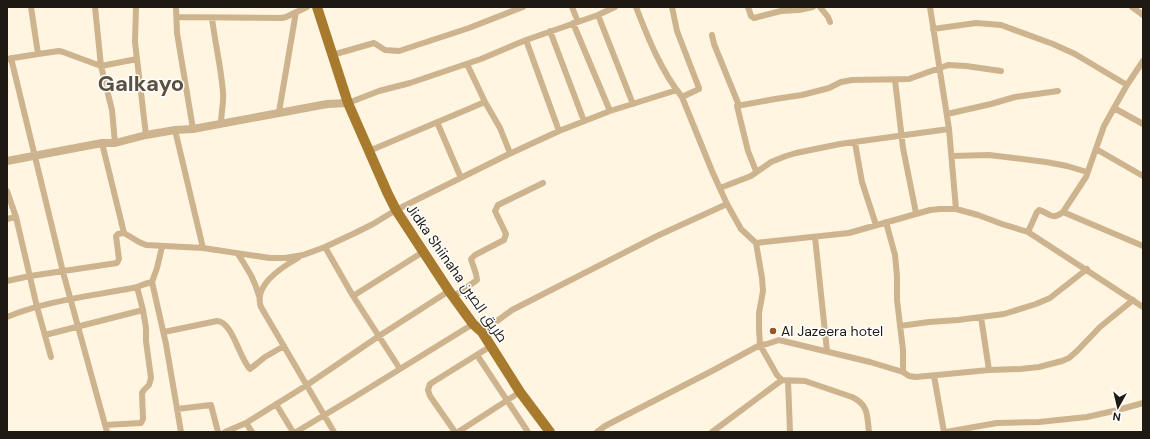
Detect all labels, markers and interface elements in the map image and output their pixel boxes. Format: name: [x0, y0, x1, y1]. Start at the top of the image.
district label: Galkayo: [98, 69, 184, 98]
street label: Jidka Shiinaha طريق الصين: [402, 200, 512, 346]
place label: Al Jazeera hotel: [781, 322, 883, 340]
marker: Al Jazeera hotel: [768, 326, 778, 336]
north arrow: [1098, 387, 1138, 427]
text: N: [1112, 409, 1122, 424]

